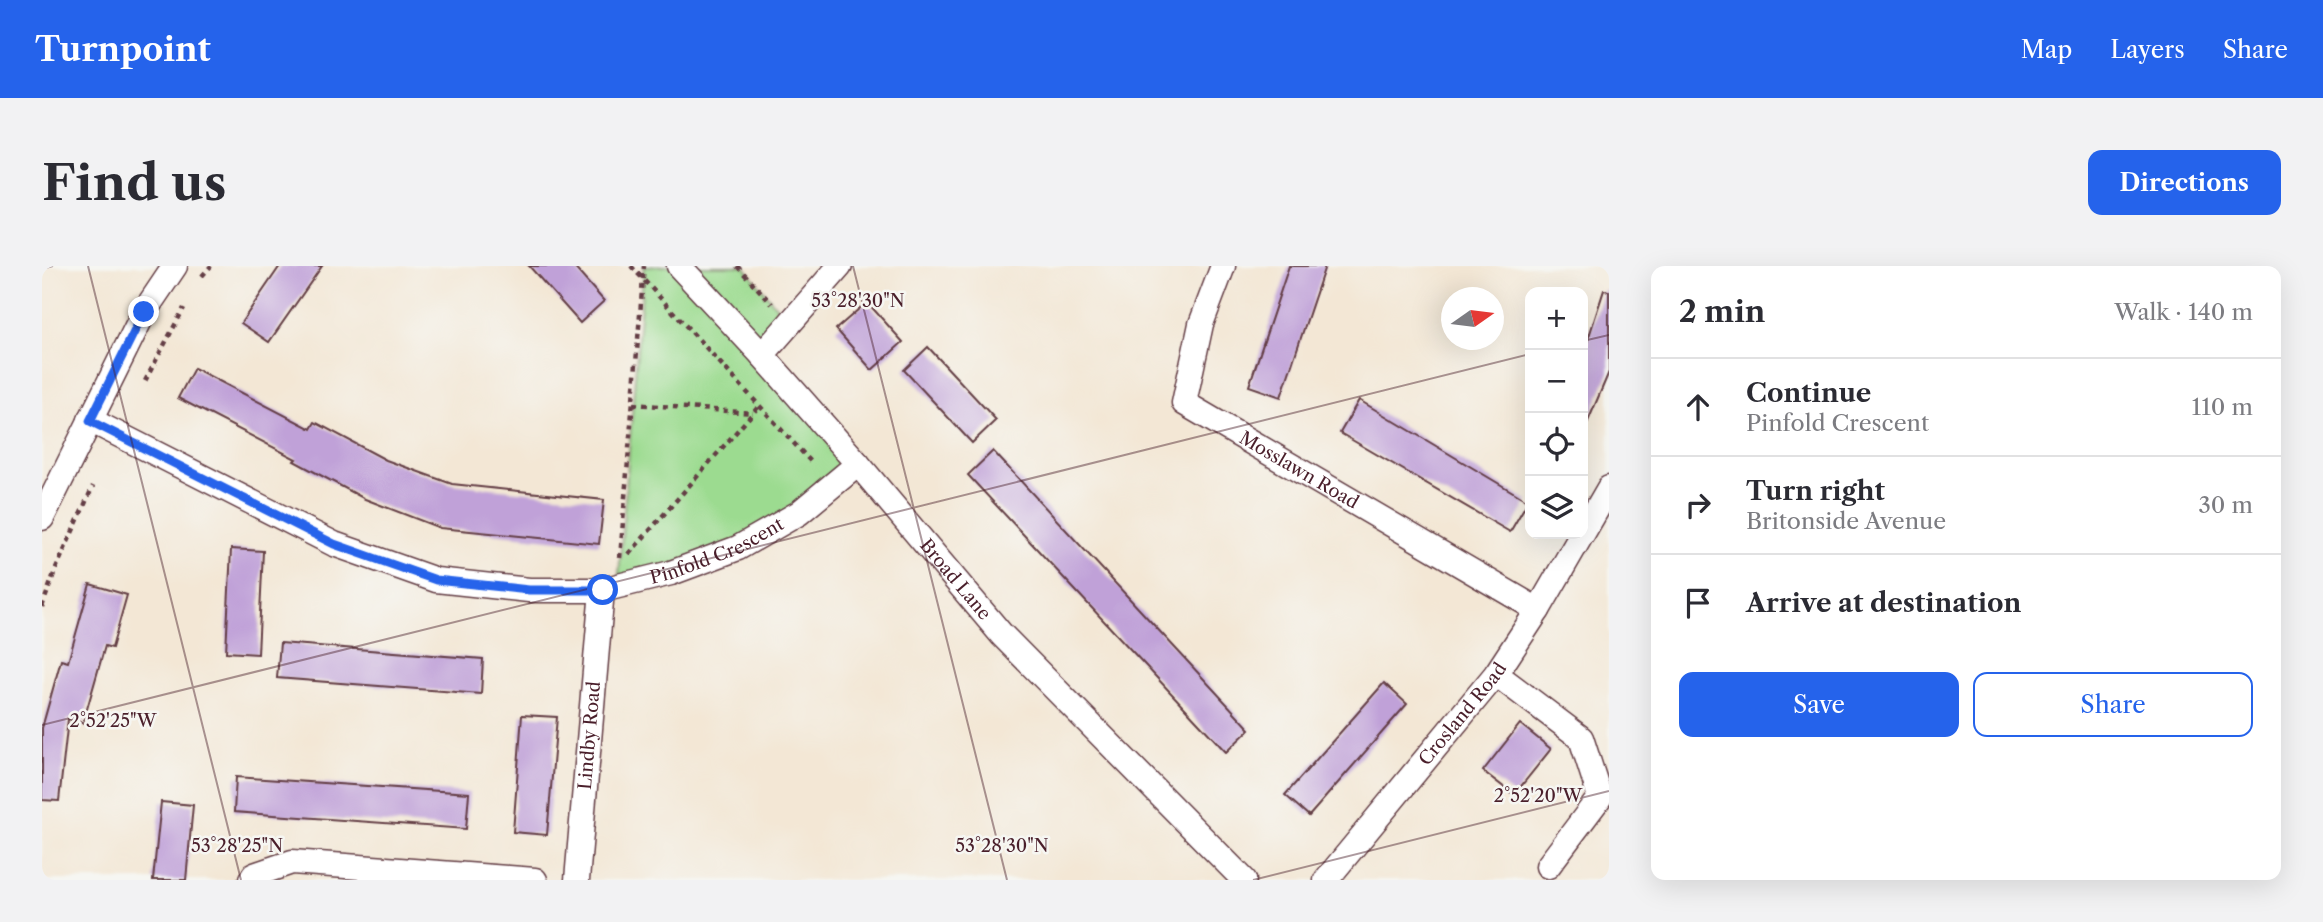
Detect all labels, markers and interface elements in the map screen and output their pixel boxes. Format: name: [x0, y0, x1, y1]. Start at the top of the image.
text: Turnpoint: [35, 29, 211, 70]
text: Map: [2021, 35, 2072, 64]
text: Layers: [2110, 35, 2185, 64]
text: Share: [2223, 35, 2288, 64]
button: Directions: [2088, 150, 2281, 215]
text: Find us: [42, 152, 226, 213]
north arrow: [1441, 287, 1504, 350]
map controls: [1525, 287, 1588, 539]
button: +: [1525, 287, 1588, 350]
text: 53°28'30"N: [811, 290, 905, 312]
text: 2 min: [1679, 293, 1765, 330]
route end: [128, 296, 159, 327]
text: Walk · 140 m: [2114, 298, 2253, 326]
button: −: [1525, 350, 1588, 413]
text: Continue: [1746, 377, 1871, 409]
icon: ahead: [1679, 388, 1717, 426]
text: 110 m: [2192, 393, 2253, 421]
text: Pinfold Crescent: [1746, 409, 1929, 437]
button: locate: [1525, 413, 1588, 476]
street label: Mosslawn Road: [1235, 427, 1363, 514]
text: Turn right: [1746, 475, 1885, 507]
button: layers: [1525, 476, 1588, 539]
icon: right: [1679, 486, 1717, 524]
text: 30 m: [2198, 491, 2253, 519]
text: Britonside Avenue: [1746, 507, 1946, 535]
street label: Pinfold Crescent: [648, 513, 788, 589]
street label: Broad Lane: [915, 535, 996, 624]
route start: [587, 574, 618, 605]
icon: arrive: [1679, 584, 1717, 622]
text: Arrive at destination: [1746, 587, 2021, 619]
street label: Crosland Road: [1414, 659, 1511, 770]
button: Save: [1679, 672, 1959, 737]
button: Share: [1973, 672, 2253, 737]
street label: Lindby Road: [574, 680, 605, 791]
text: 2°52'25"W: [70, 710, 158, 732]
text: 2°52'20"W: [1494, 785, 1584, 807]
text: 53°28'25"N: [191, 835, 283, 857]
text: 53°28'30"N: [955, 835, 1049, 857]

